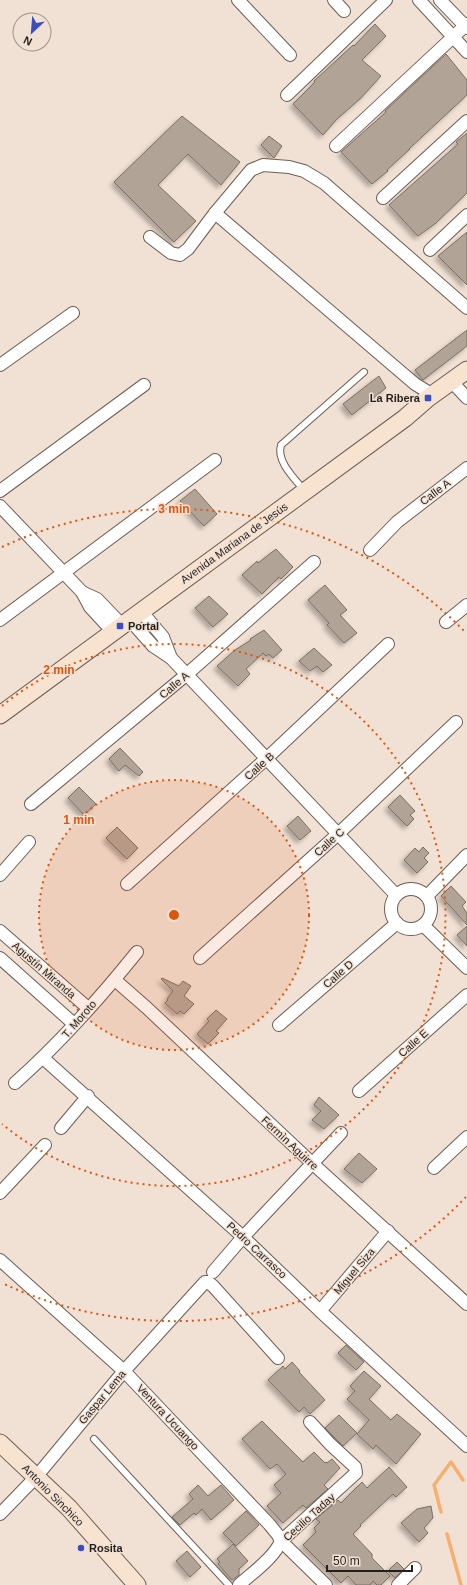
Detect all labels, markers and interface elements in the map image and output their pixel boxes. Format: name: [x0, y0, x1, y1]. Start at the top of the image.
north arrow: [12, 12, 52, 52]
text: N: [21, 34, 34, 48]
place label: La Ribera: [370, 392, 421, 404]
marker: La Ribera: [423, 393, 433, 403]
street label: Calle A: [417, 476, 453, 507]
street label: Avenida Mariana de Jesús: [178, 500, 290, 586]
text: 3 min: [158, 502, 190, 516]
place label: Portal: [128, 620, 159, 632]
marker: Portal: [115, 621, 125, 631]
text: 2 min: [43, 663, 75, 677]
street label: Calle A: [157, 669, 192, 701]
street label: Calle B: [242, 750, 276, 782]
text: 1 min: [63, 813, 95, 827]
street label: Calle C: [312, 825, 346, 859]
centre of rings: [167, 908, 181, 922]
street label: Agustín Miranda: [10, 939, 79, 1001]
street label: Calle D: [320, 958, 356, 990]
street label: T. Moroto: [59, 998, 99, 1040]
street label: Calle E: [396, 1027, 430, 1059]
street label: Fermìn Aguirre: [259, 1114, 321, 1172]
street label: Pedro Carrasco: [225, 1219, 289, 1281]
street label: Miguel Siza: [331, 1245, 377, 1297]
street label: Gaspar Lema: [76, 1367, 129, 1426]
street label: Ventura Ucuango: [135, 1382, 201, 1452]
street label: Antonio Sinchico: [20, 1462, 86, 1528]
street label: Cecilio Taday: [281, 1490, 338, 1543]
place label: Rosita: [89, 1542, 124, 1554]
marker: Rosita: [76, 1543, 86, 1553]
scale bar: [327, 1547, 412, 1573]
text: 50 m: [333, 1554, 360, 1568]

